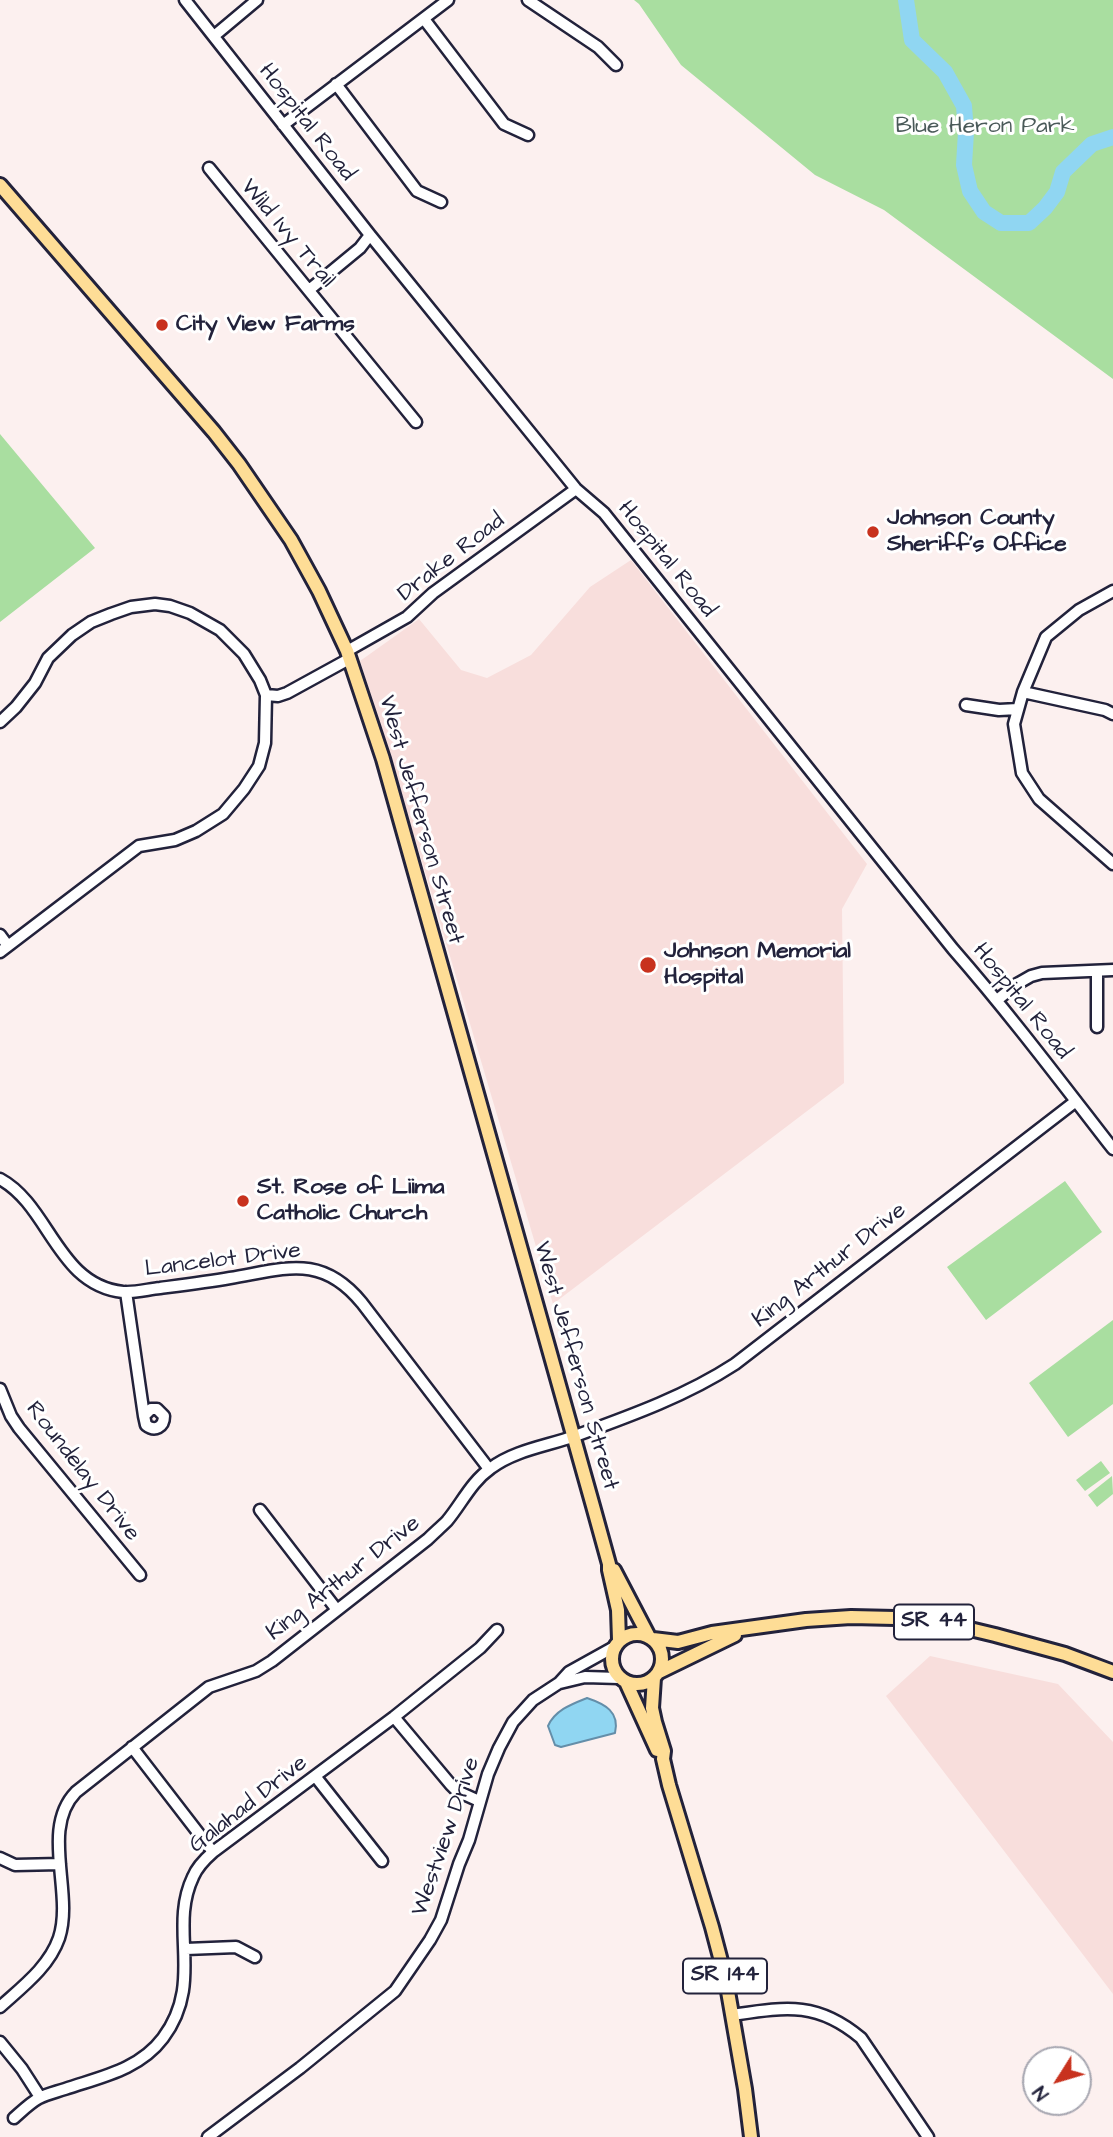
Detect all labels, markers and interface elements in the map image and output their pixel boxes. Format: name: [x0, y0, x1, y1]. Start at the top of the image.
street label: Hospital Road: [252, 59, 360, 187]
park label: Blue Heron Park: [895, 113, 1075, 141]
street label: Wild Ivy Trail: [234, 174, 340, 294]
place label: City View Farms: [176, 311, 355, 339]
marker: City View Farms: [154, 317, 170, 333]
street label: Hospital Road: [611, 496, 721, 624]
place label: Johnson County Sheriff's Office: [887, 505, 1067, 559]
street label: Drake Road: [393, 508, 511, 608]
marker: Johnson County Sheriff's Office: [865, 524, 881, 540]
street label: West Jefferson Street: [371, 693, 469, 947]
place label: Johnson Memorial Hospital: [664, 938, 851, 992]
street label: Hospital Road: [966, 938, 1076, 1066]
marker: Johnson Memorial Hospital: [638, 955, 658, 975]
place label: St. Rose of Liima Catholic Church: [257, 1174, 444, 1228]
marker: St. Rose of Liima Catholic Church: [235, 1193, 251, 1209]
street label: King Arthur Drive: [748, 1198, 912, 1334]
street label: Lancelot Drive: [144, 1238, 302, 1284]
street label: West Jefferson Street: [526, 1239, 624, 1493]
street label: Roundelay Drive: [19, 1397, 145, 1547]
street label: King Arthur Drive: [262, 1511, 426, 1647]
road number: SR 44: [894, 1604, 974, 1640]
street label: Galahad Drive: [184, 1750, 314, 1860]
street label: Westview Drive: [407, 1754, 487, 1920]
road number: SR 144: [683, 1958, 767, 1994]
north arrow: [1022, 2046, 1092, 2116]
text: N: [1027, 2080, 1056, 2106]

